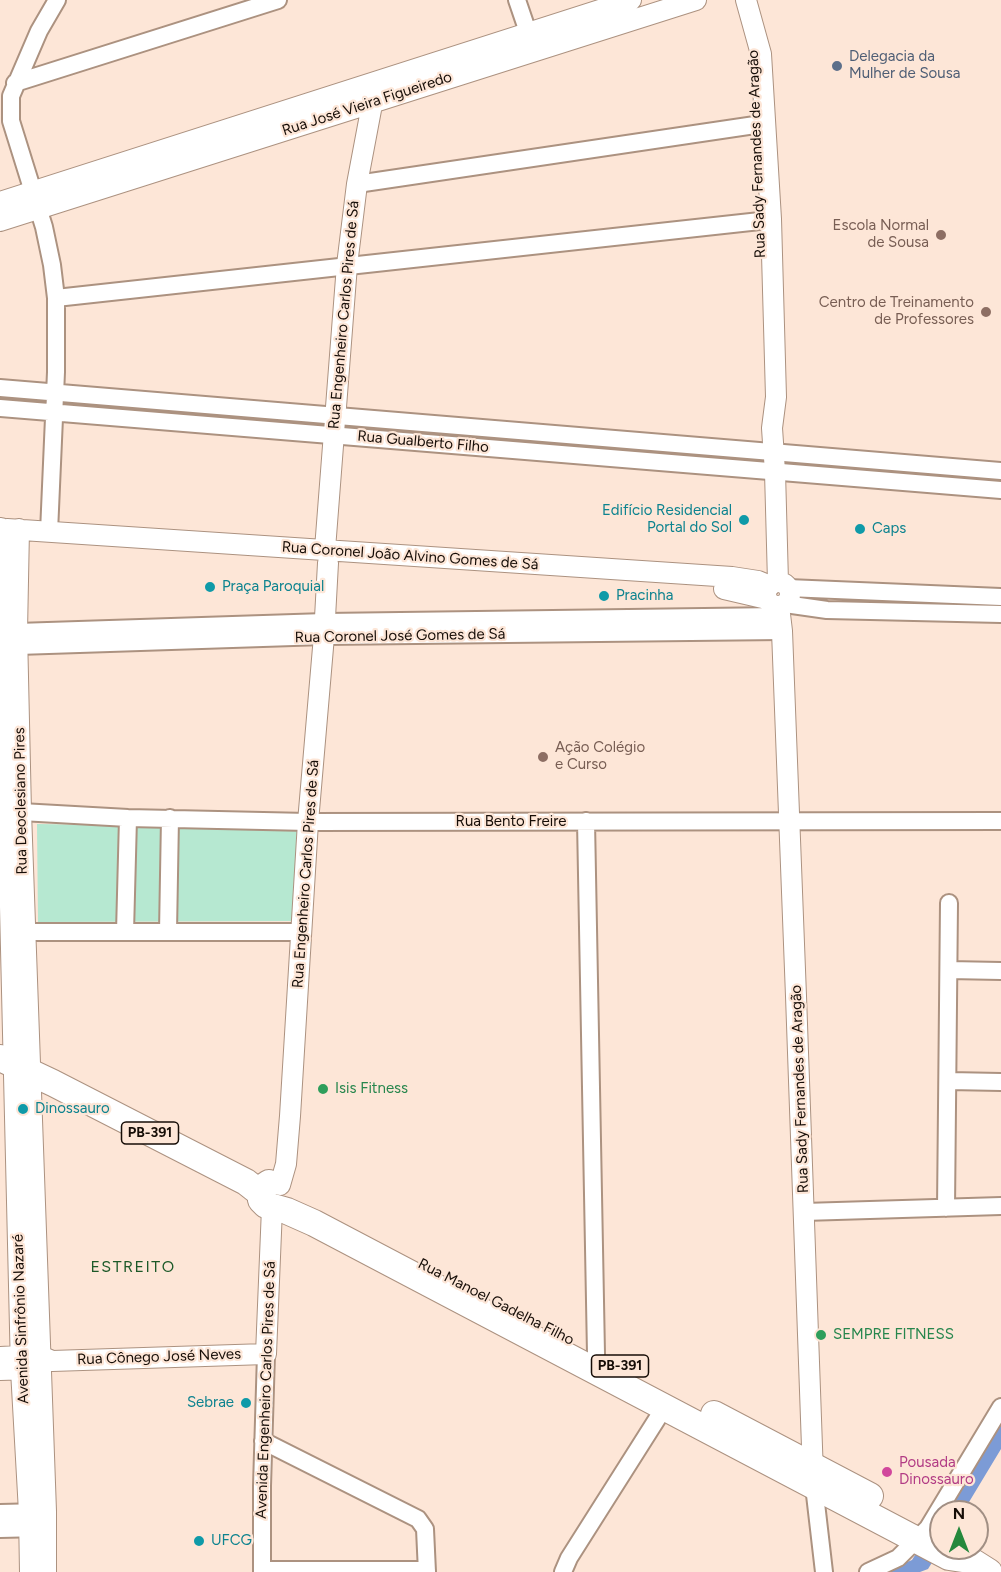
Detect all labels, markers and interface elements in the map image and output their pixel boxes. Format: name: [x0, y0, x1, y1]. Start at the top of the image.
place label: Delegacia da Mulher de Sousa: [849, 48, 960, 83]
street label: Rua Sady Fernandes de Aragão: [744, 50, 770, 258]
marker: Delegacia da Mulher de Sousa: [830, 59, 844, 73]
street label: Rua José Vieira Figueiredo: [280, 68, 454, 140]
street label: Rua Engenheiro Carlos Pires de Sá: [325, 200, 363, 430]
place label: Escola Normal de Sousa: [833, 217, 929, 252]
marker: Escola Normal de Sousa: [934, 228, 948, 242]
place label: Centro de Treinamento de Professores: [819, 294, 974, 329]
marker: Centro de Treinamento de Professores: [979, 305, 993, 319]
street label: Rua Gualberto Filho: [357, 427, 489, 457]
place label: Edifício Residencial Portal do Sol: [602, 502, 732, 537]
marker: Edifício Residencial Portal do Sol: [737, 513, 751, 527]
place label: Caps: [872, 520, 906, 538]
marker: Caps: [853, 522, 867, 536]
street label: Rua Coronel João Alvino Gomes de Sá: [281, 538, 539, 574]
place label: Praça Paroquial: [222, 578, 324, 596]
marker: Praça Paroquial: [203, 580, 217, 594]
place label: Pracinha: [616, 587, 673, 605]
marker: Pracinha: [597, 589, 611, 603]
street label: Rua Coronel José Gomes de Sá: [295, 625, 505, 647]
street label: Rua Deoclesiano Pires: [11, 727, 31, 875]
place label: Ação Colégio e Curso: [555, 739, 645, 774]
marker: Ação Colégio e Curso: [536, 750, 550, 764]
street label: Rua Engenheiro Carlos Pires de Sá: [289, 759, 323, 989]
street label: Rua Bento Freire: [456, 813, 566, 831]
street label: Rua Sady Fernandes de Aragão: [787, 985, 813, 1193]
place label: Isis Fitness: [335, 1080, 408, 1098]
marker: Isis Fitness: [316, 1082, 330, 1096]
place label: Dinossauro: [35, 1100, 110, 1118]
marker: Dinossauro: [16, 1102, 30, 1116]
road number: PB-391: [122, 1122, 178, 1144]
street label: Avenida Sinfrônio Nazaré: [9, 1234, 33, 1404]
street label: Rua Manoel Gadelha Filho: [415, 1255, 577, 1349]
district label: ESTREITO: [90, 1257, 176, 1277]
street label: Avenida Engenheiro Carlos Pires de Sá: [253, 1261, 279, 1519]
place label: SEMPRE FITNESS: [833, 1326, 954, 1344]
marker: SEMPRE FITNESS: [814, 1328, 828, 1342]
street label: Rua Cônego José Neves: [77, 1345, 241, 1369]
road number: PB-391: [592, 1355, 648, 1377]
place label: Sebrae: [187, 1394, 234, 1412]
marker: Sebrae: [239, 1396, 253, 1410]
place label: Pousada Dinossauro: [899, 1454, 974, 1489]
marker: Pousada Dinossauro: [880, 1465, 894, 1479]
north arrow: [929, 1500, 989, 1560]
text: N: [953, 1504, 965, 1523]
place label: UFCG: [211, 1532, 252, 1550]
marker: UFCG: [192, 1534, 206, 1548]

